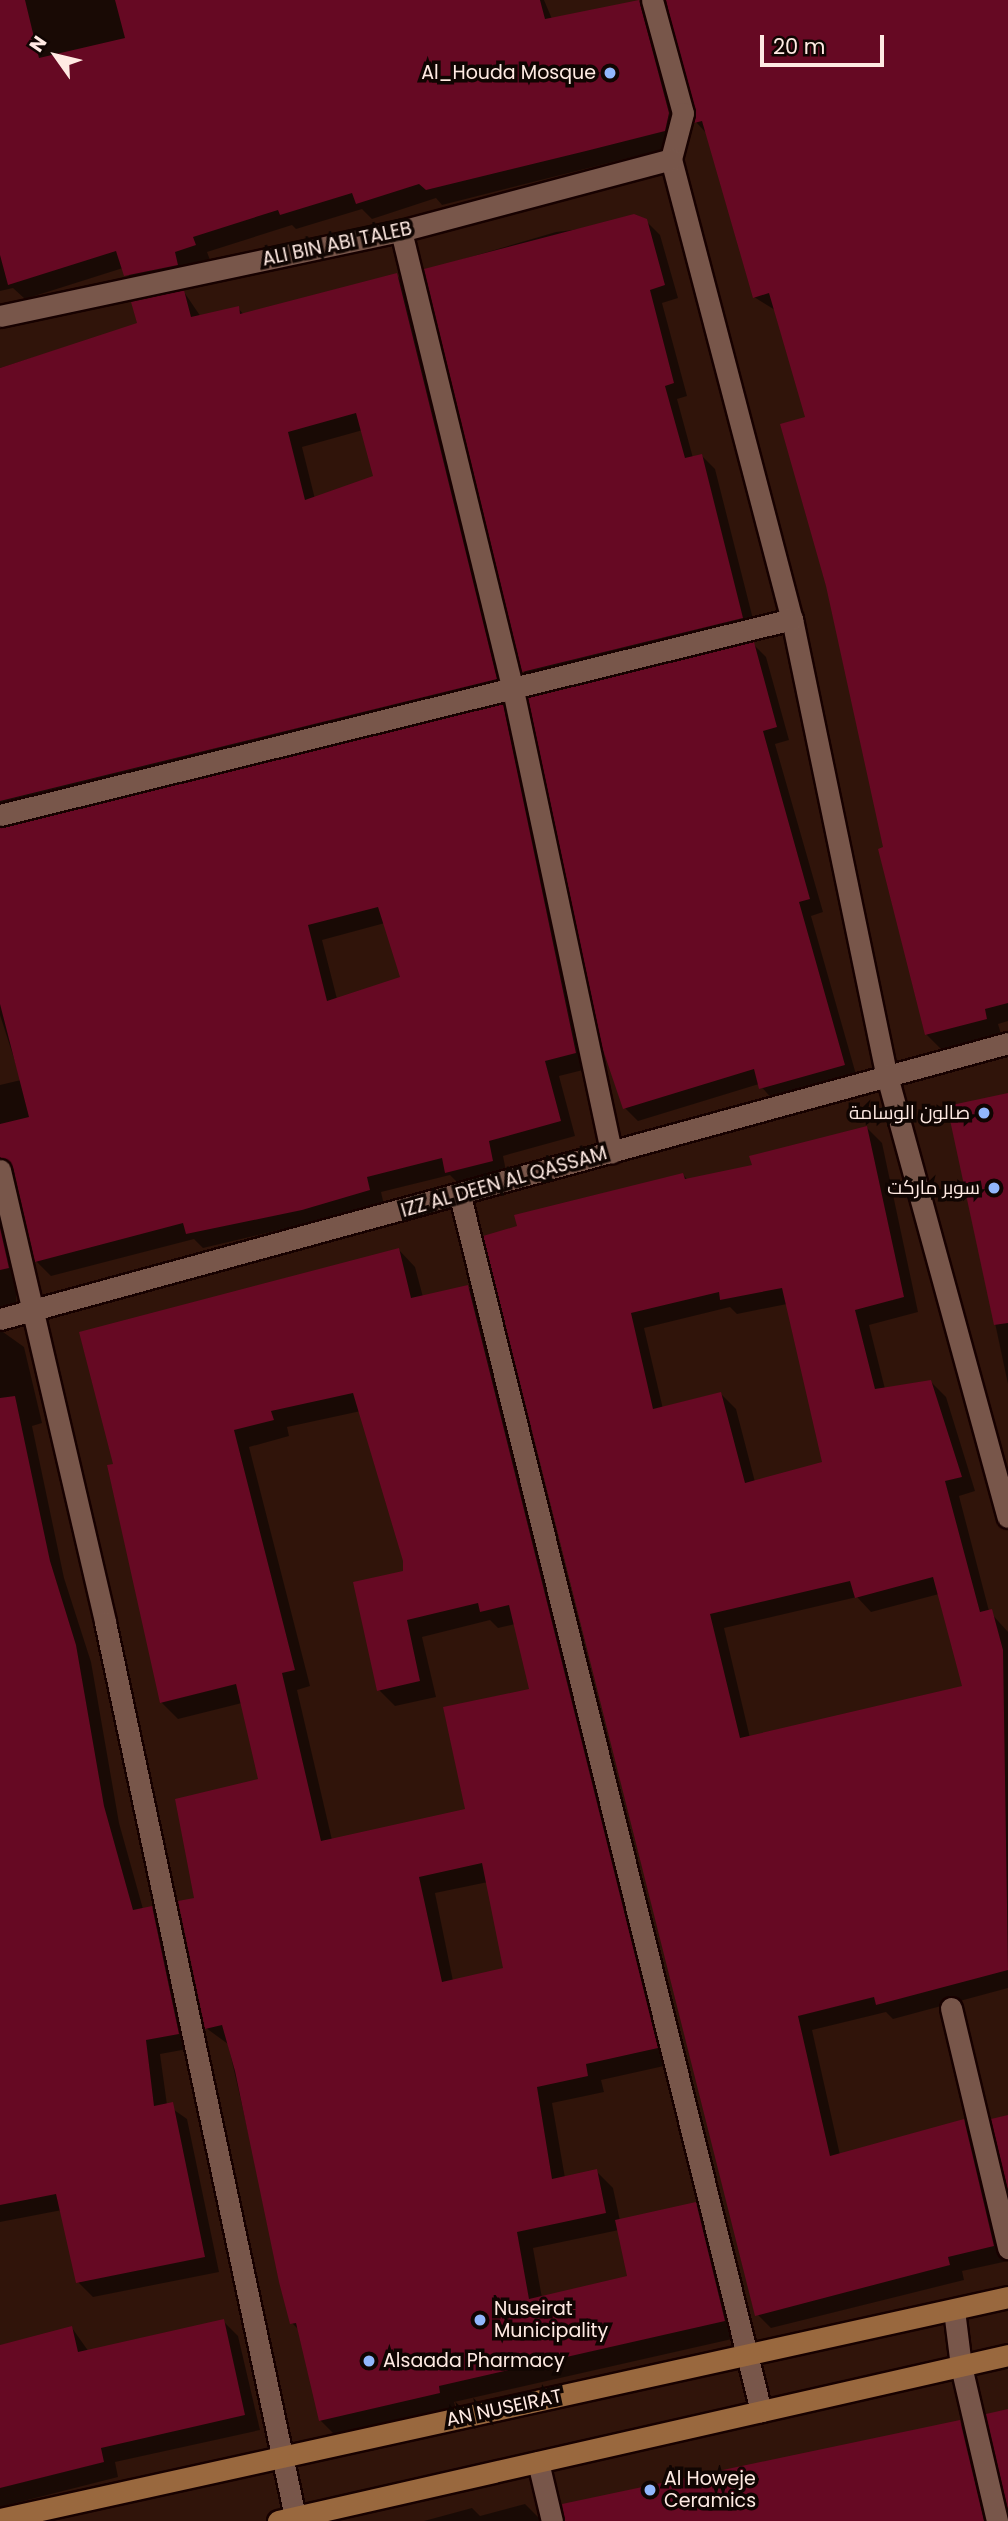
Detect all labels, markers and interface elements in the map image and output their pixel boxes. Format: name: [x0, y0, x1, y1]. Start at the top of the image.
north arrow: [21, 21, 91, 91]
scale bar: [763, 21, 887, 65]
text: N: [23, 31, 53, 57]
text: 20 m: [773, 32, 826, 61]
place label: Al_Houda Mosque: [421, 62, 596, 84]
marker: Al_Houda Mosque: [602, 65, 618, 81]
street label: ALI BIN ABI TALEB: [260, 217, 414, 271]
place label: صالون الوسامة: [849, 1102, 970, 1124]
marker: صالون الوسامة: [976, 1105, 992, 1121]
street label: IZZ AL DEEN AL QASSAM: [398, 1142, 610, 1222]
place label: سوبر ماركت: [887, 1177, 980, 1199]
marker: سوبر ماركت: [986, 1180, 1002, 1196]
place label: Nuseirat Municipality: [494, 2298, 608, 2342]
marker: Nuseirat Municipality: [472, 2312, 488, 2328]
place label: Alsaada Pharmacy: [383, 2350, 565, 2372]
marker: Alsaada Pharmacy: [361, 2353, 377, 2369]
street label: AN NUSEIRAT: [444, 2385, 564, 2431]
place label: Al Howeje Ceramics: [664, 2468, 756, 2512]
marker: Al Howeje Ceramics: [642, 2482, 658, 2498]

